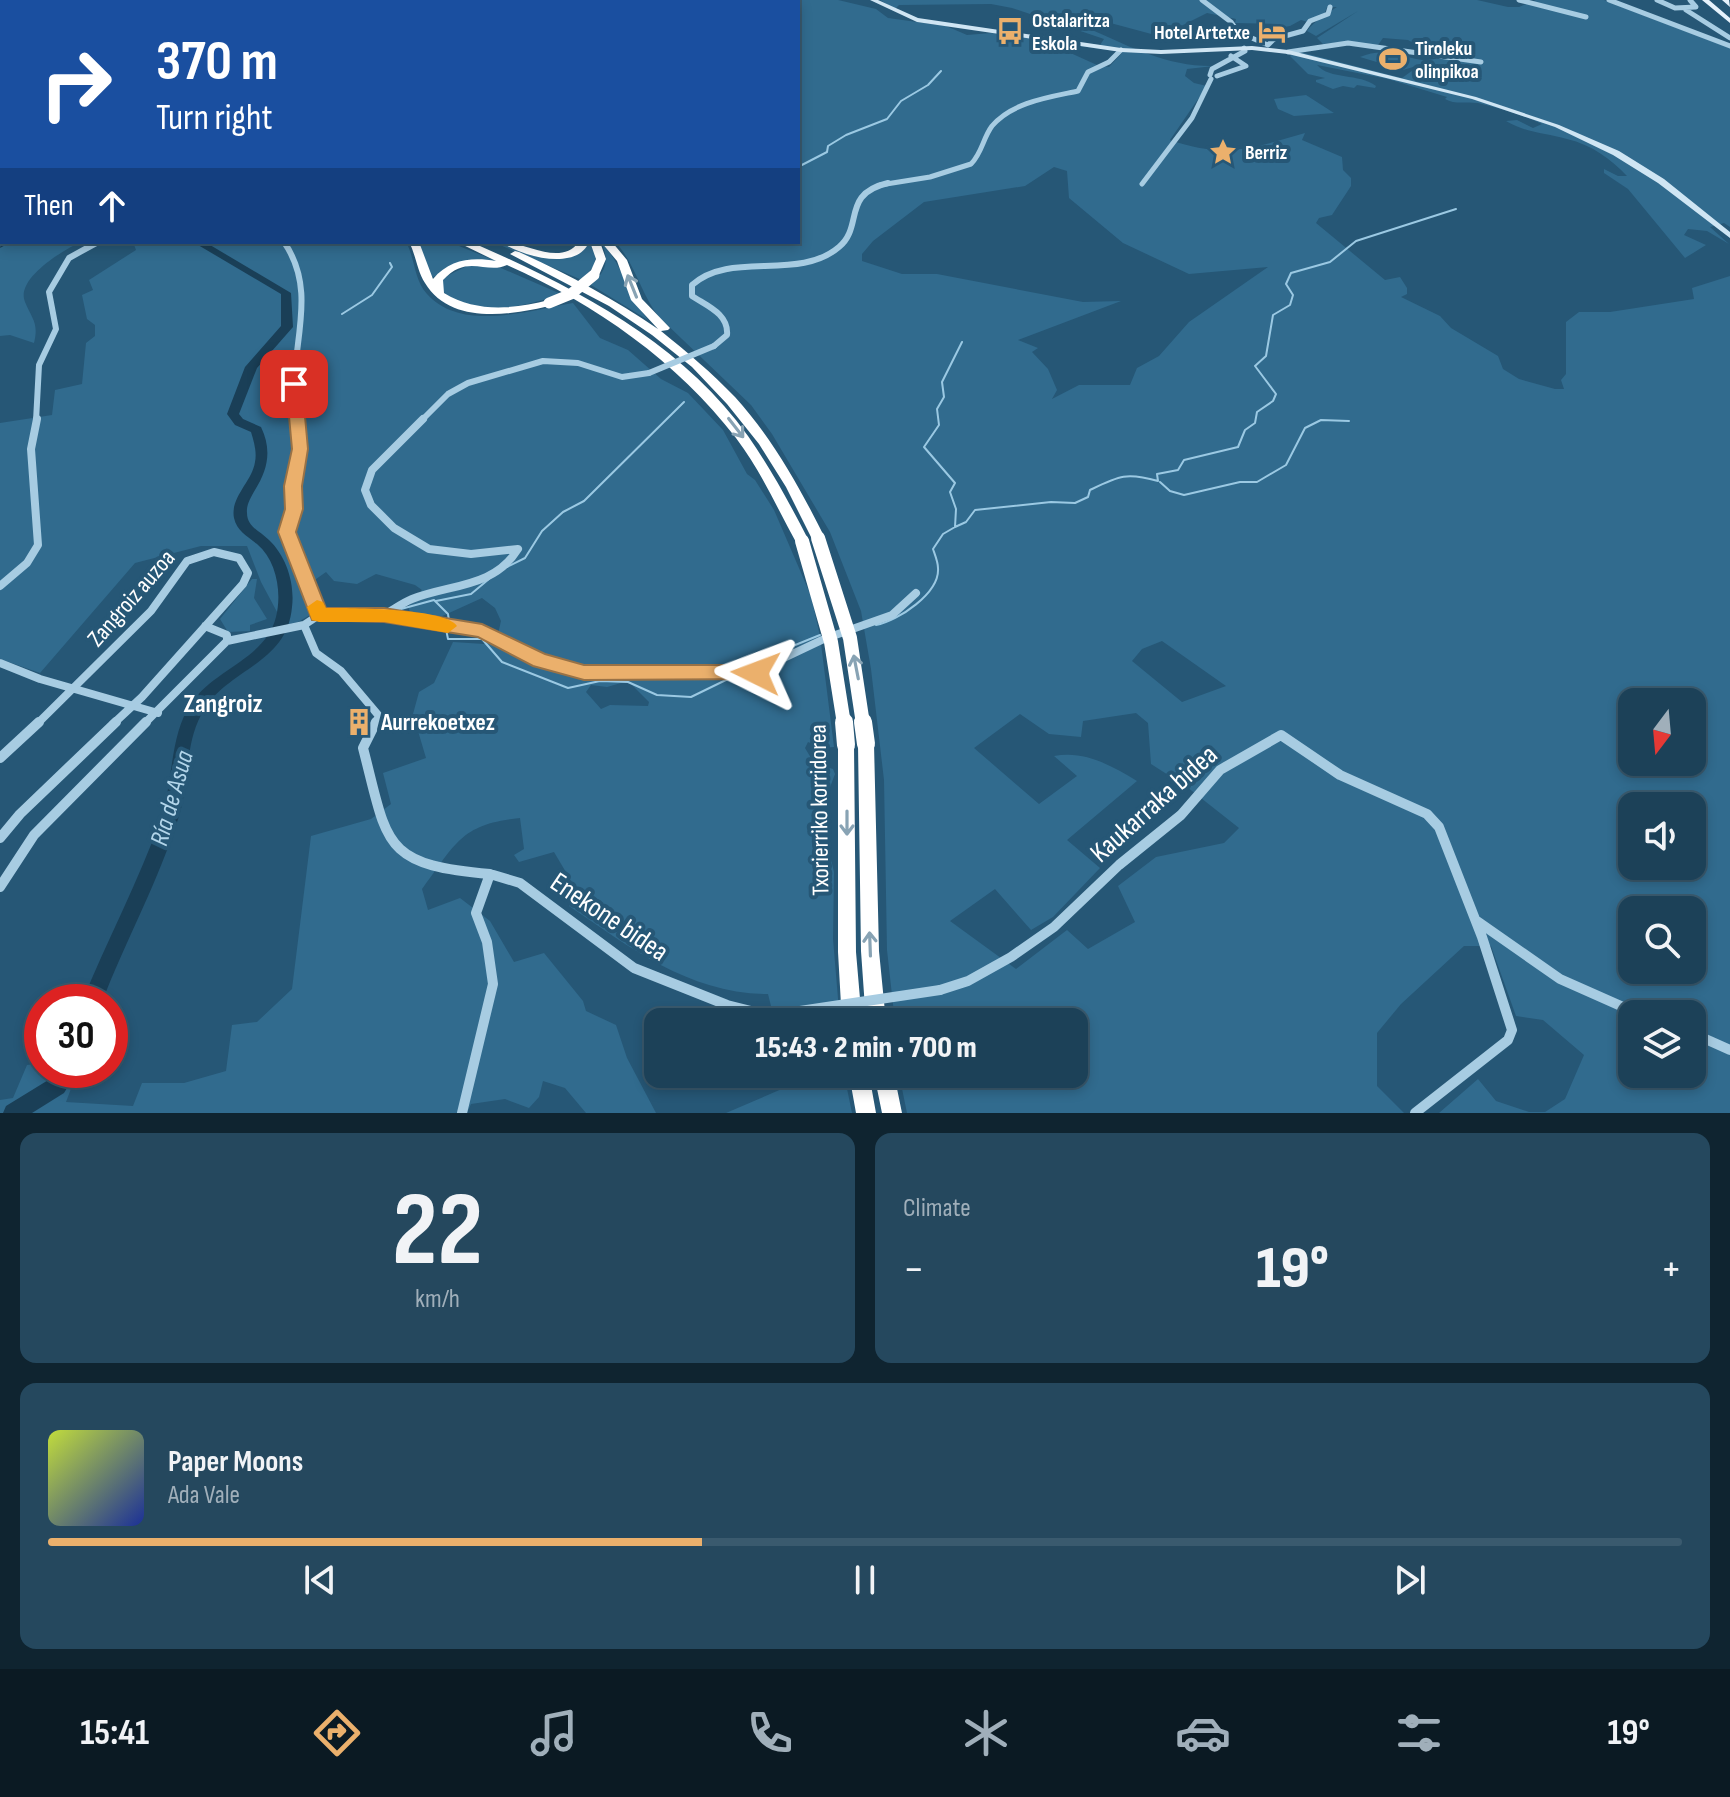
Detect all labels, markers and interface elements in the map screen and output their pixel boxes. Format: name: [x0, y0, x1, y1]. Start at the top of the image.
place label: Ostalaritza Eskola: [1032, 9, 1110, 56]
bus stop icon: Ostalaritza Eskola: [995, 16, 1025, 46]
hotel icon: Hotel Artetxe: [1257, 17, 1287, 47]
place label: Hotel Artetxe: [1154, 21, 1250, 45]
text: 370 m: [156, 29, 278, 96]
icon: right: [24, 32, 128, 136]
place label: Tiroleku olinpikoa: [1415, 37, 1479, 84]
sports icon: Tiroleku olinpikoa: [1378, 44, 1408, 74]
text: Turn right: [156, 97, 273, 140]
place icon: Berriz: [1208, 137, 1238, 167]
place label: Berriz: [1245, 141, 1287, 165]
icon: ahead: [90, 184, 134, 228]
text: Then: [24, 188, 74, 224]
one-way arrow: [624, 274, 638, 299]
pin: [260, 350, 328, 418]
icon: arrive: [272, 362, 316, 406]
one-way arrow: [728, 417, 745, 438]
street label: Zangroiz auzoa: [81, 544, 181, 653]
position arrow: [714, 631, 798, 715]
one-way arrow: [848, 654, 863, 680]
north arrow: [1618, 688, 1706, 776]
map controls: [1618, 688, 1706, 1088]
district label: Zangroiz: [184, 689, 262, 720]
building icon: Aurrekoetxez: [344, 707, 374, 737]
place label: Aurrekoetxez: [380, 708, 495, 737]
street label: Txorierriko korridorea: [804, 724, 835, 896]
street label: Kaukarraka bidea: [1084, 739, 1224, 870]
water label: Ría de Asua: [144, 747, 201, 849]
button: sound: [1618, 792, 1706, 880]
one-way arrow: [839, 809, 855, 836]
street label: Enekone bidea: [544, 866, 674, 969]
button: search: [1618, 896, 1706, 984]
one-way arrow: [862, 931, 877, 958]
speed limit sign: 30: [24, 984, 128, 1088]
button: layers: [1618, 1000, 1706, 1088]
text: 15:43 · 2 min · 700 m: [755, 1030, 977, 1066]
text: 22: [392, 1169, 483, 1294]
text: Climate: [903, 1193, 971, 1224]
text: 19°: [1256, 1233, 1329, 1305]
text: −: [903, 1243, 925, 1296]
text: +: [1660, 1243, 1682, 1296]
text: km/h: [415, 1284, 460, 1315]
text: Paper Moons: [168, 1444, 303, 1480]
text: Ada Vale: [168, 1480, 240, 1511]
icon: previous: [298, 1558, 342, 1602]
icon: pause: [843, 1558, 887, 1602]
icon: next: [1388, 1558, 1432, 1602]
icon: directions: [309, 1705, 365, 1761]
icon: music: [526, 1705, 582, 1761]
icon: phone: [742, 1705, 798, 1761]
icon: climate: [958, 1705, 1014, 1761]
icon: car: [1175, 1705, 1231, 1761]
icon: filters: [1391, 1705, 1447, 1761]
text: 15:41: [80, 1712, 149, 1755]
text: 19°: [1607, 1712, 1650, 1755]

